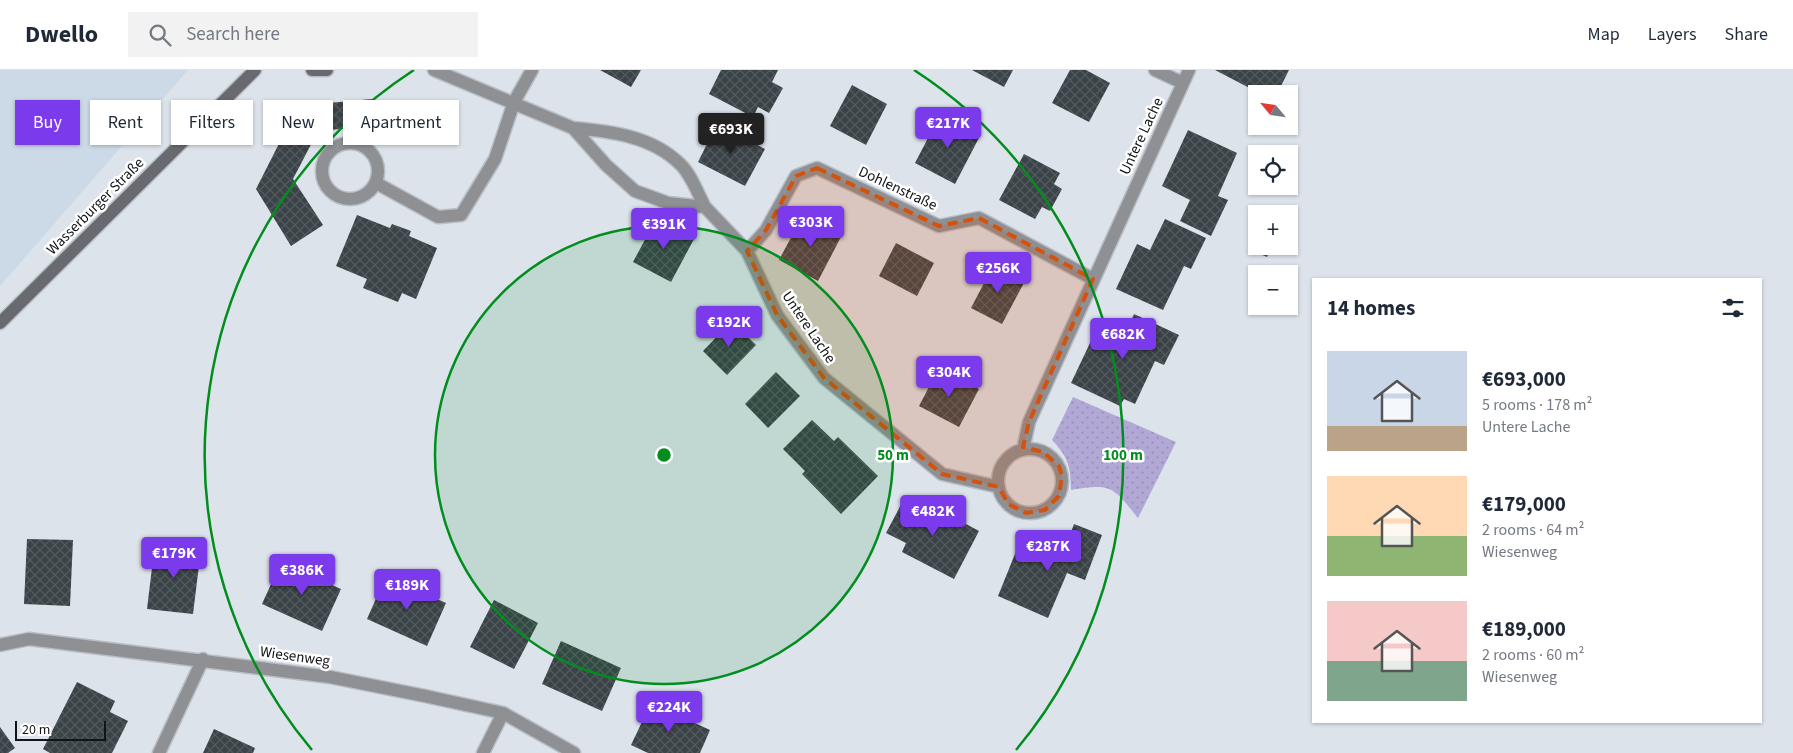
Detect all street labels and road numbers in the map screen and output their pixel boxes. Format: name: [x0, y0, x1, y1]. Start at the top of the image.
street label: Untere Lache: [1114, 94, 1169, 178]
street label: Wasserburger Straße: [42, 153, 149, 260]
street label: Dohlenstraße: [855, 161, 941, 216]
street label: Untere Lache: [777, 287, 840, 368]
street label: Wiesenweg: [259, 641, 332, 672]

